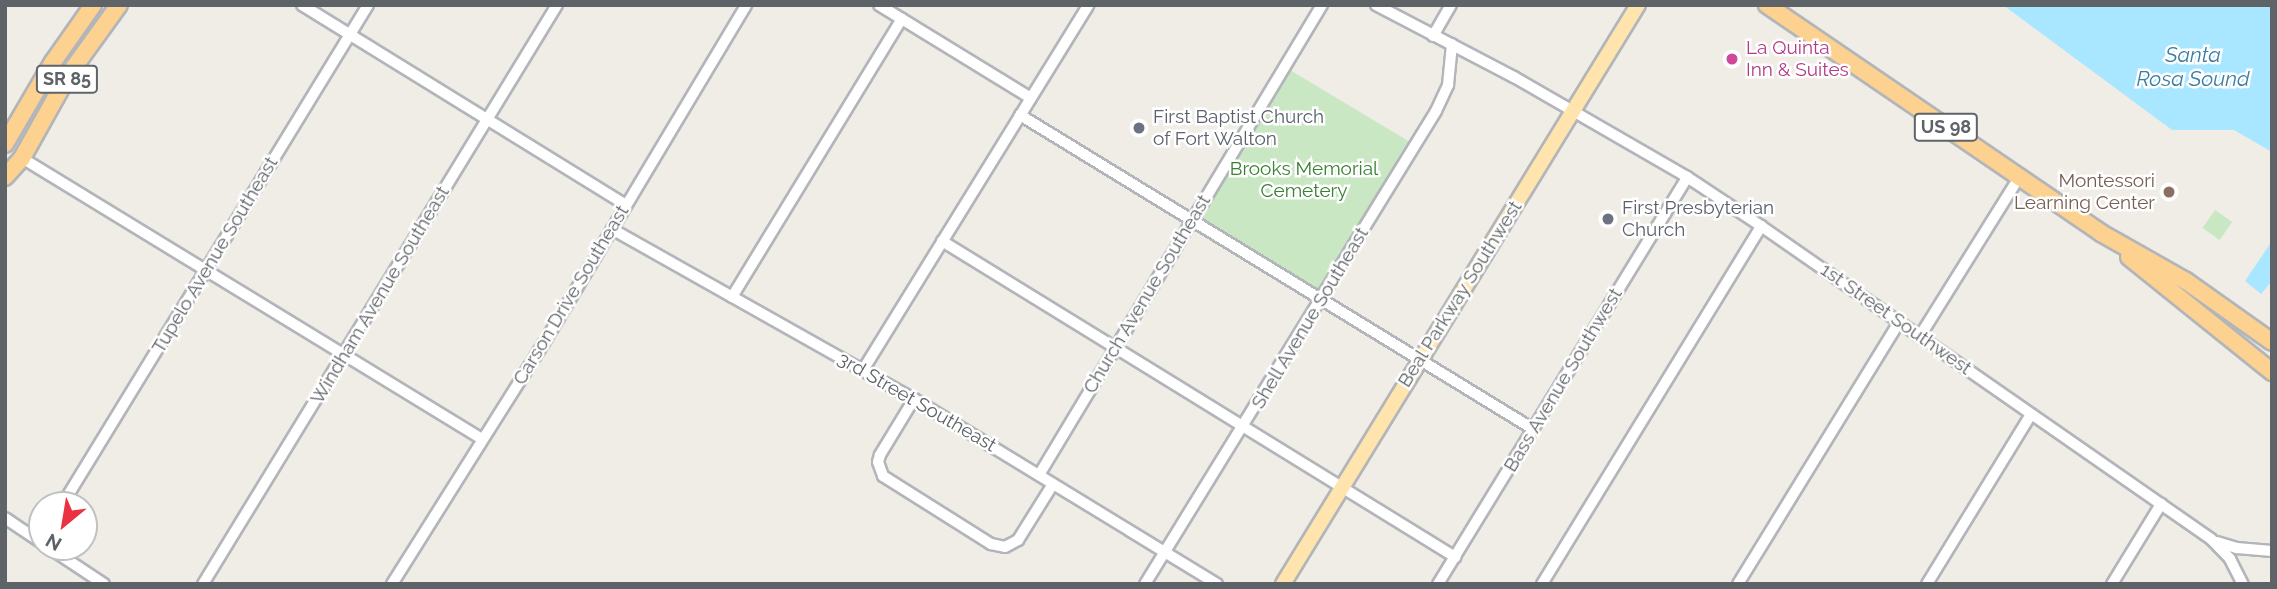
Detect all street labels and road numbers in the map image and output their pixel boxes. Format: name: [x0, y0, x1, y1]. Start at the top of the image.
road number: SR 85: [36, 64, 98, 94]
road number: US 98: [1913, 112, 1979, 142]
street label: Tupelo Avenue Southeast: [147, 152, 283, 358]
street label: Windham Avenue Southeast: [306, 182, 454, 408]
street label: Church Avenue Southeast: [1078, 190, 1216, 398]
street label: Beal Parkway Southwest: [1393, 196, 1527, 392]
street label: Carson Drive Southeast: [508, 201, 634, 389]
street label: Shell Avenue Southeast: [1246, 223, 1374, 413]
street label: 1st Street Southwest: [1816, 258, 1976, 380]
street label: Bass Avenue Southwest: [1499, 284, 1627, 476]
street label: 3rd Street Southeast: [834, 347, 1000, 457]

